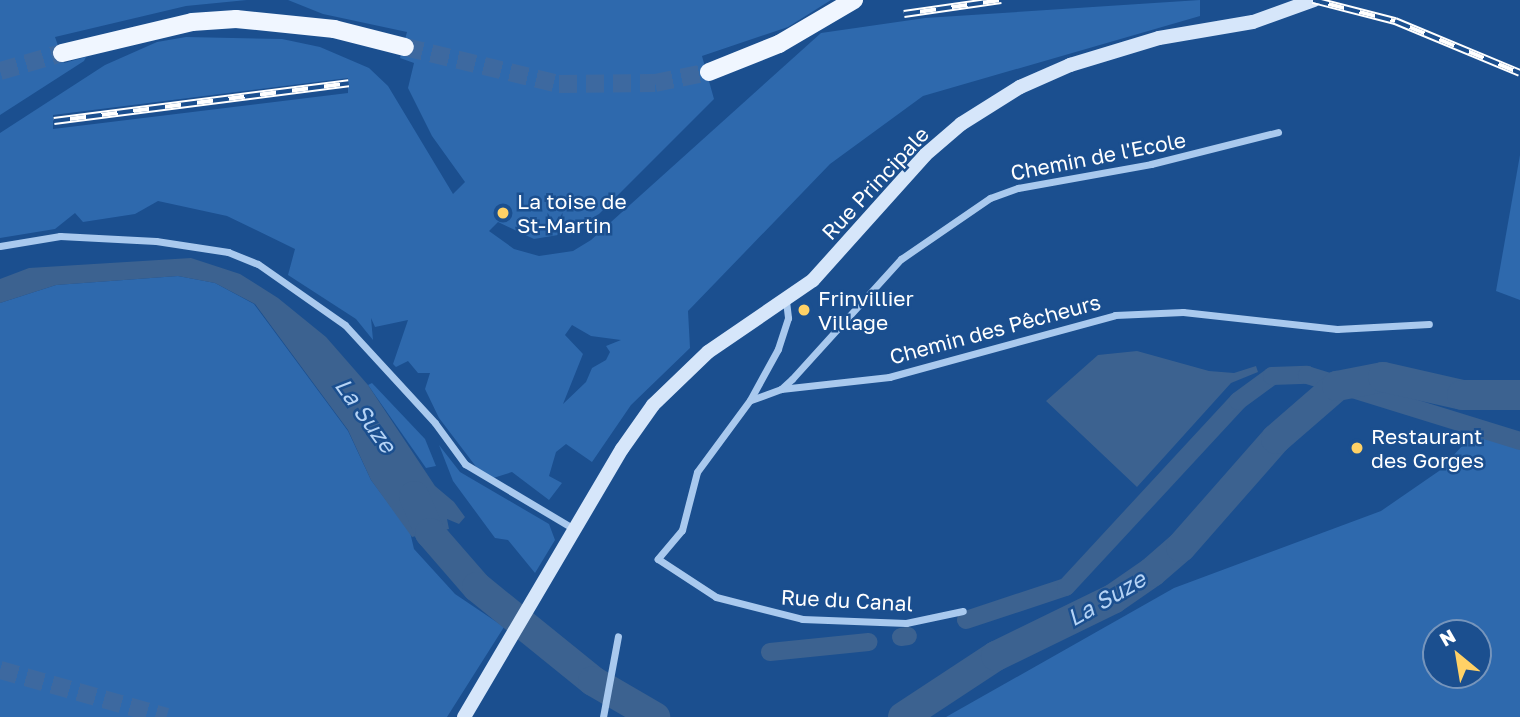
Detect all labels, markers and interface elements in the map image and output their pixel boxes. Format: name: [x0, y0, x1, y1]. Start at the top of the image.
street label: Rue Principale: [816, 121, 934, 245]
street label: Chemin de l'Ecole: [1008, 127, 1188, 185]
place label: La toise de St-Martin: [517, 188, 627, 238]
marker: La toise de St-Martin: [495, 205, 511, 221]
place label: Frinvillier Village: [818, 285, 914, 335]
street label: Chemin des Pêcheurs: [887, 289, 1103, 369]
marker: Frinvillier Village: [796, 302, 812, 318]
water label: La Suze: [330, 372, 402, 458]
place label: Restaurant des Gorges: [1371, 423, 1484, 473]
marker: Restaurant des Gorges: [1349, 440, 1365, 456]
water label: La Suze: [1062, 565, 1150, 631]
street label: Rue du Canal: [780, 584, 914, 616]
north arrow: [1422, 619, 1492, 689]
text: N: [1435, 624, 1459, 651]

